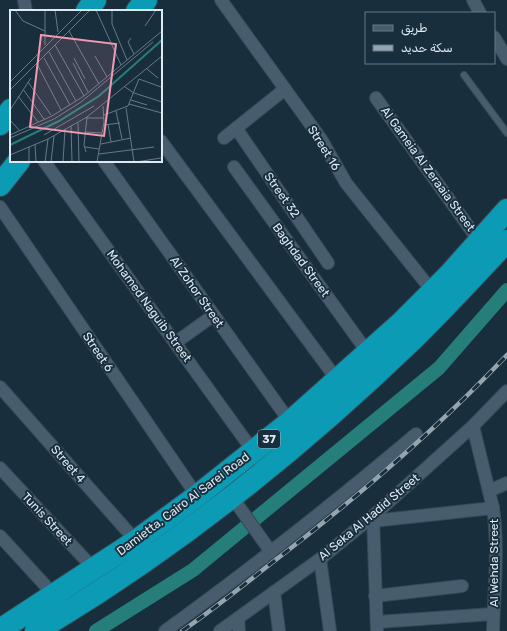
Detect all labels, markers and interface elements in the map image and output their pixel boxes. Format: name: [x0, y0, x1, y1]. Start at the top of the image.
inset map: [10, 10, 162, 162]
legend: [365, 12, 495, 64]
text: طريق: [401, 21, 427, 36]
text: سكة حديد: [401, 41, 453, 55]
street label: Al Gameia Al Zeraaia Street: [378, 104, 478, 234]
street label: Street 16: [305, 123, 343, 173]
street label: Street 32: [261, 170, 303, 220]
street label: Baghdad Street: [270, 220, 333, 300]
street label: Mohamed Naguib Street: [104, 247, 194, 365]
street label: Al Zohor Street: [167, 254, 227, 331]
street label: Street 6: [80, 329, 116, 375]
road number: 37: [258, 430, 280, 448]
street label: Street 4: [48, 442, 88, 486]
street label: Damietta, Cairo Al Sarei Road: [114, 450, 252, 558]
street label: Al Seka Al Hadid Street: [316, 471, 422, 563]
street label: Tunis Street: [19, 490, 75, 549]
street label: Al Wehda Street: [487, 518, 501, 607]

